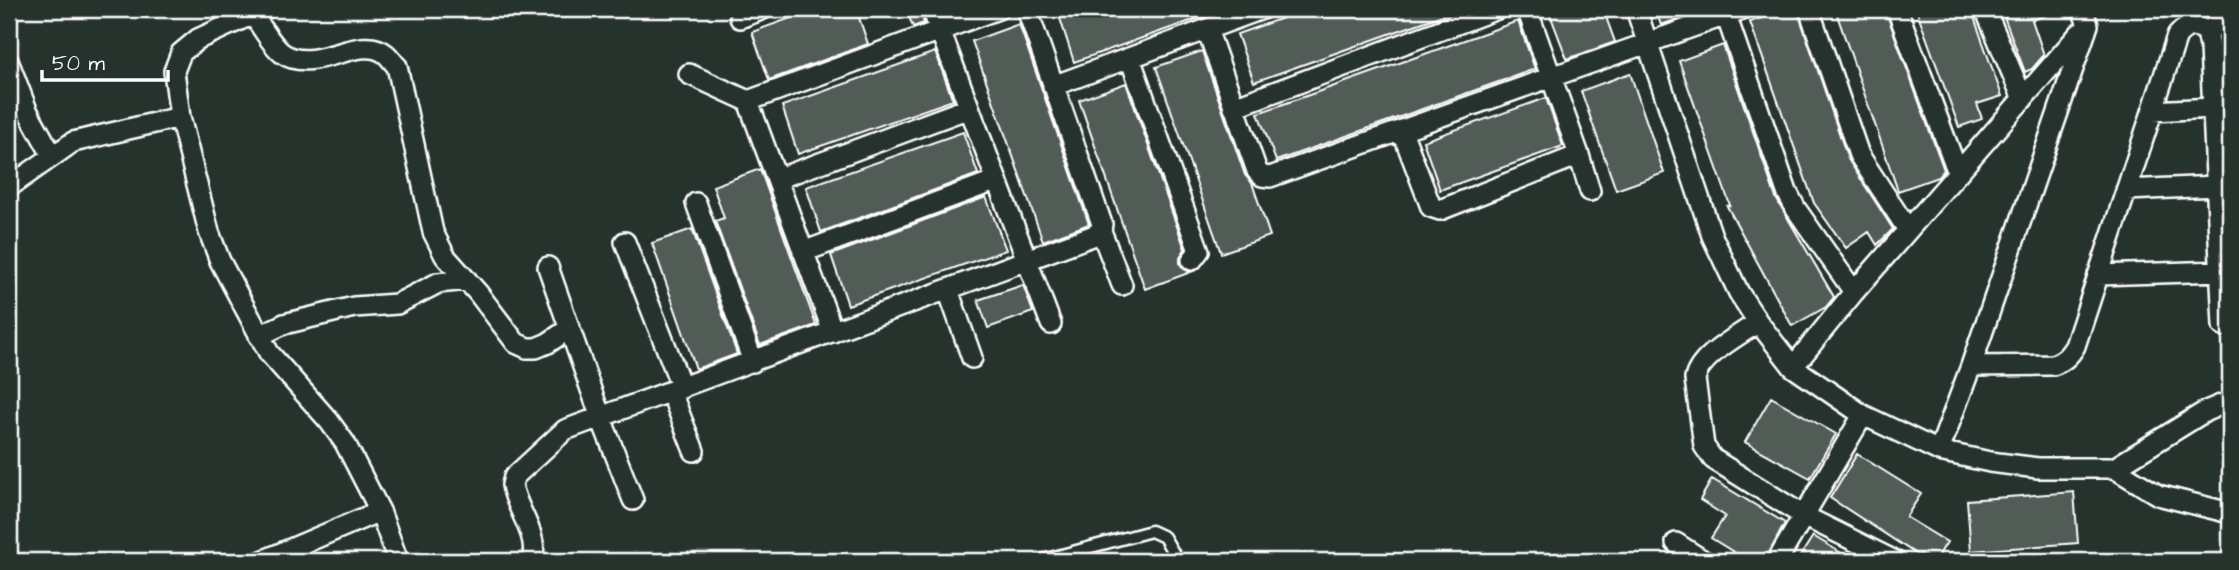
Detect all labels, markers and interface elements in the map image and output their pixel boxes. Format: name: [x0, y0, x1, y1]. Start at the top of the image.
scale bar: [42, 38, 168, 82]
text: 50 m: [52, 49, 106, 78]

